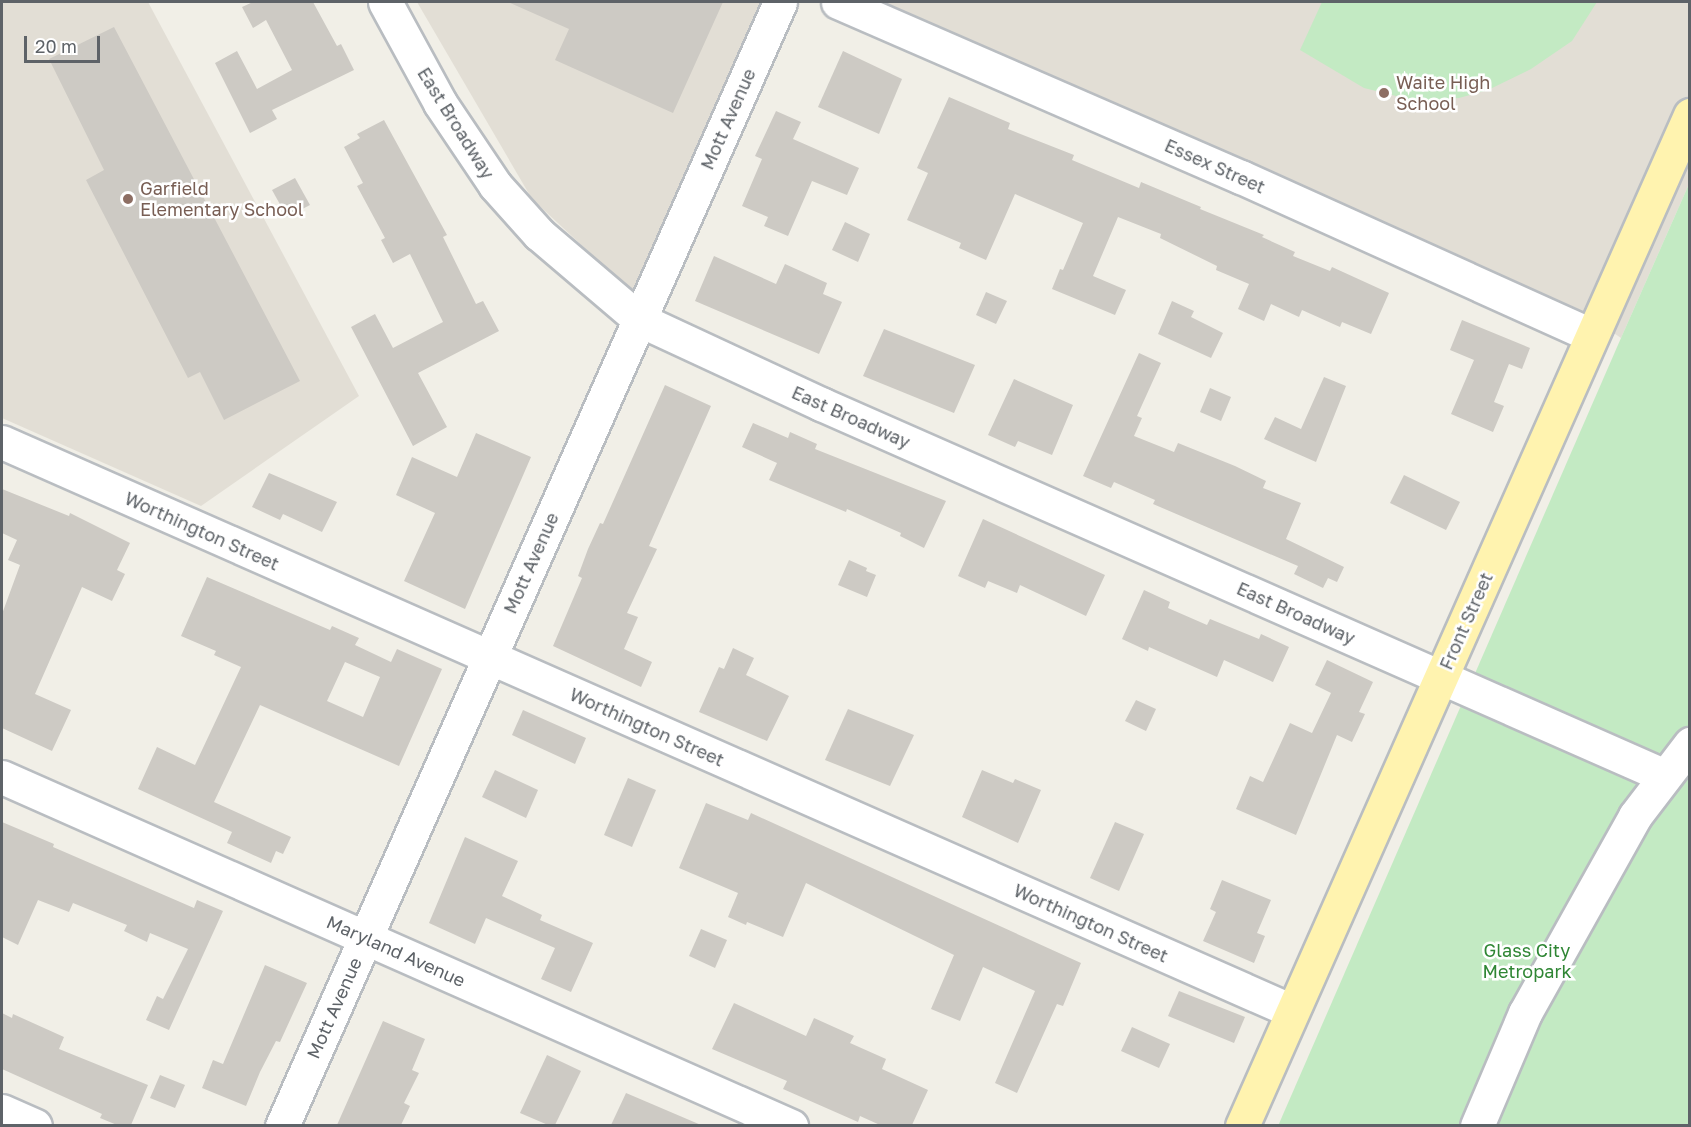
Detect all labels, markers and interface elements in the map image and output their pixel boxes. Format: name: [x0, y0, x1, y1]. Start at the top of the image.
scale bar: [27, 24, 104, 62]
text: 20 m: [35, 35, 77, 57]
street label: East Broadway: [413, 63, 499, 183]
street label: Mott Avenue: [696, 65, 760, 173]
place label: Waite High School: [1396, 72, 1490, 115]
marker: Waite High School: [1377, 86, 1391, 100]
street label: Essex Street: [1161, 134, 1269, 198]
place label: Garfield Elementary School: [140, 178, 304, 220]
marker: Garfield Elementary School: [121, 192, 135, 206]
street label: East Broadway: [788, 381, 914, 453]
street label: Worthington Street: [121, 487, 283, 575]
street label: Mott Avenue: [499, 509, 563, 617]
street label: Front Street: [1435, 569, 1497, 673]
street label: East Broadway: [1233, 577, 1359, 649]
street label: Worthington Street: [566, 683, 728, 771]
street label: Worthington Street: [1010, 879, 1172, 967]
street label: Maryland Avenue: [323, 911, 469, 991]
park label: Glass City Metropark: [1482, 940, 1572, 982]
street label: Mott Avenue: [302, 954, 366, 1062]

